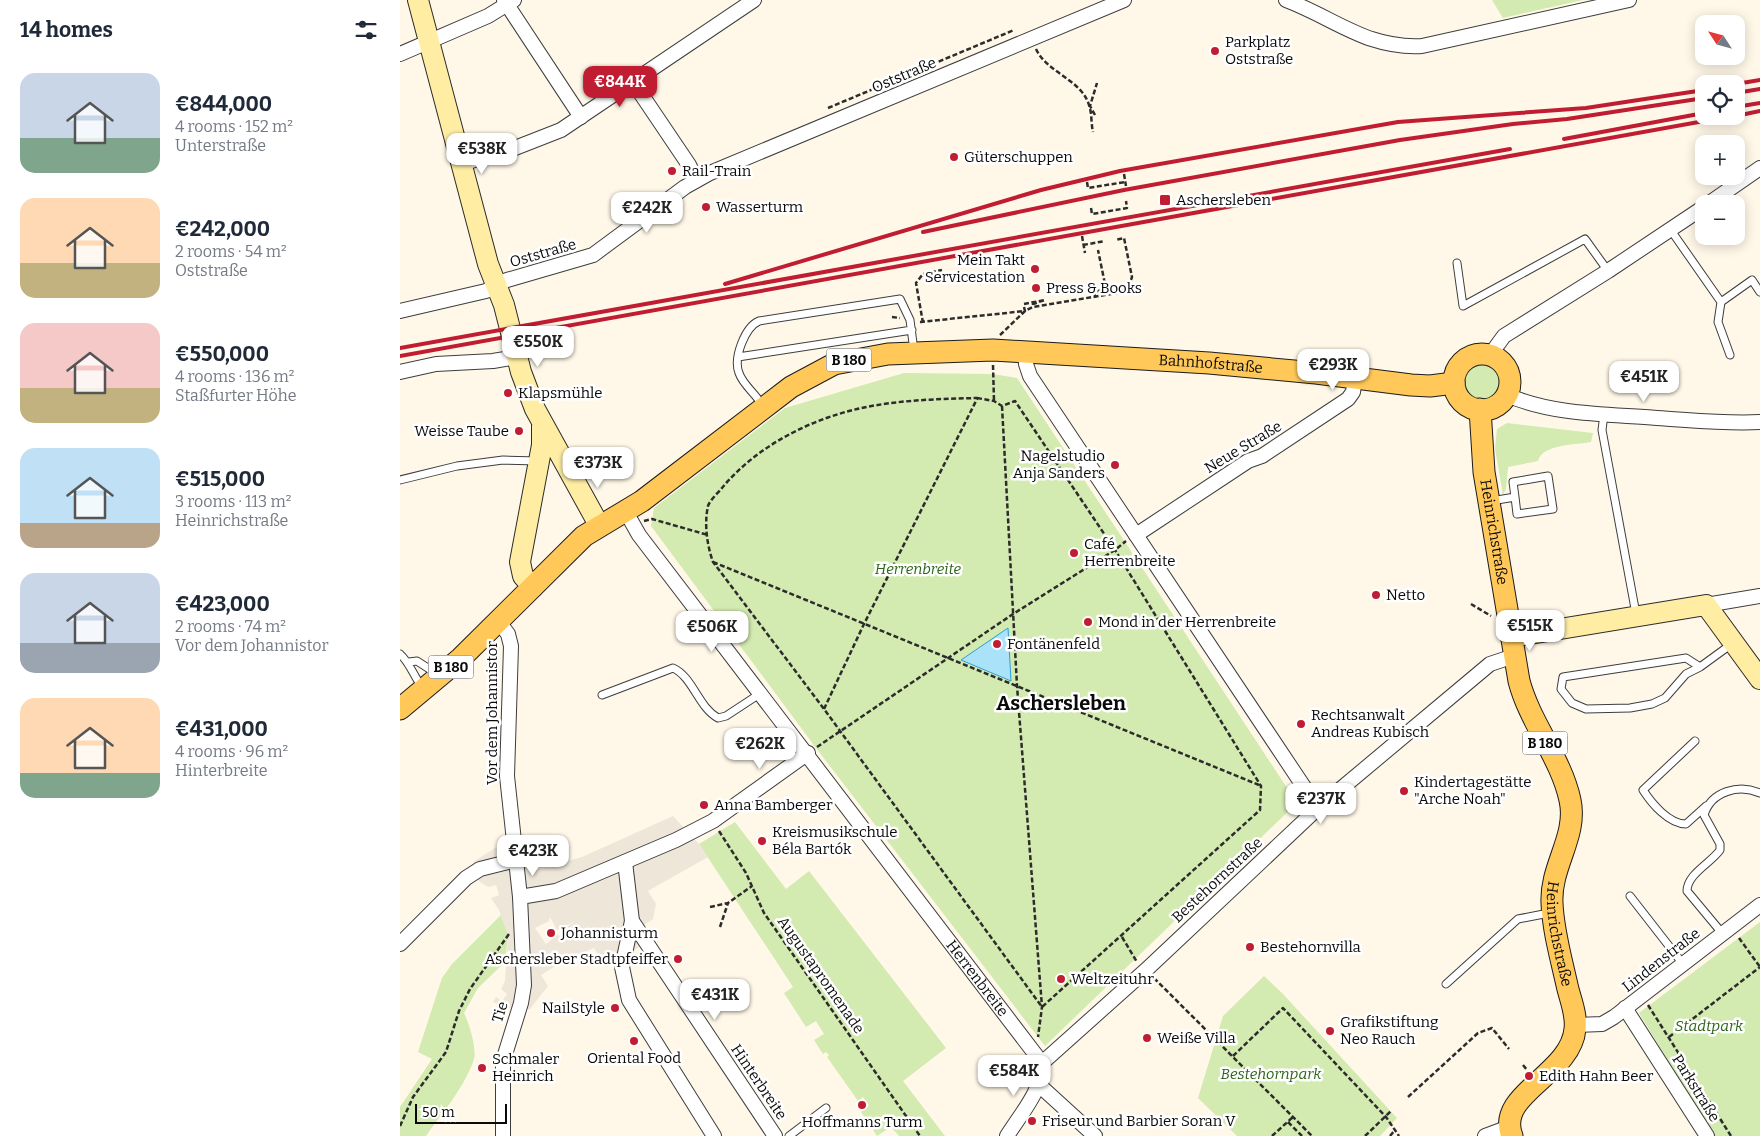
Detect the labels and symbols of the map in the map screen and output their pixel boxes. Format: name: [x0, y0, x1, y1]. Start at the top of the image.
north arrow: [1695, 15, 1745, 65]
place label: Parkplatz Oststraße: [1225, 33, 1293, 68]
marker: Parkplatz Oststraße: [1209, 45, 1221, 57]
street label: Oststraße: [869, 53, 939, 97]
pin: €844K: [585, 66, 655, 108]
pin: €538K: [447, 132, 517, 175]
place label: Güterschuppen: [964, 148, 1073, 166]
marker: Güterschuppen: [948, 151, 960, 163]
place label: Rail-Train: [682, 162, 752, 180]
marker: Rail-Train: [666, 165, 678, 177]
place label: Aschersleben: [1176, 191, 1272, 209]
pin: €242K: [612, 192, 682, 234]
marker: Aschersleben: [1158, 193, 1172, 207]
place label: Wasserturm: [716, 198, 804, 216]
marker: Wasserturm: [700, 201, 712, 213]
street label: Oststraße: [508, 235, 578, 271]
place label: Mein Takt Servicestation: [925, 251, 1026, 286]
marker: Mein Takt Servicestation: [1029, 263, 1041, 275]
place label: Press & Books: [1046, 279, 1142, 297]
marker: Press & Books: [1030, 282, 1042, 294]
pin: €550K: [503, 326, 573, 368]
road number: B 180: [826, 348, 872, 372]
pin: €293K: [1298, 348, 1368, 391]
street label: Bahnhofstraße: [1158, 351, 1264, 377]
pin: €451K: [1609, 360, 1679, 403]
place label: Klapsmühle: [518, 384, 603, 402]
marker: Klapsmühle: [502, 387, 514, 399]
street label: Neue Straße: [1201, 417, 1285, 477]
place label: Weisse Taube: [414, 422, 509, 440]
marker: Weisse Taube: [513, 425, 525, 437]
pin: €373K: [563, 446, 633, 489]
place label: Nagelstudio Anja Sanders: [1013, 447, 1105, 482]
marker: Nagelstudio Anja Sanders: [1109, 459, 1121, 471]
street label: Heinrichstraße: [1476, 478, 1512, 586]
place label: Café Herrenbreite: [1084, 535, 1175, 570]
marker: Café Herrenbreite: [1068, 547, 1080, 559]
park label: Herrenbreite: [875, 560, 962, 578]
place label: Netto: [1386, 586, 1425, 604]
marker: Netto: [1370, 589, 1382, 601]
pin: €506K: [677, 610, 747, 653]
pin: €515K: [1495, 610, 1565, 652]
place label: Mond in der Herrenbreite: [1098, 613, 1276, 631]
marker: Mond in der Herrenbreite: [1082, 616, 1094, 628]
place label: Fontänenfeld: [1007, 635, 1100, 653]
marker: Fontänenfeld: [991, 638, 1003, 650]
street label: Vor dem Johannistor: [483, 641, 501, 785]
road number: B 180: [428, 656, 474, 679]
district label: Aschersleben: [996, 691, 1126, 715]
place label: Rechtsanwalt Andreas Kubisch: [1311, 706, 1430, 741]
marker: Rechtsanwalt Andreas Kubisch: [1295, 718, 1307, 730]
pin: €262K: [725, 728, 795, 770]
road number: B 180: [1522, 731, 1568, 754]
place label: Kindertagestätte "Arche Noah": [1414, 773, 1532, 808]
pin: €237K: [1286, 782, 1356, 825]
marker: Kindertagestätte "Arche Noah": [1398, 785, 1410, 797]
place label: Anna Bamberger: [714, 796, 833, 814]
marker: Anna Bamberger: [698, 799, 710, 811]
place label: Kreismusikschule Béla Bartók: [772, 823, 898, 858]
pin: €423K: [498, 834, 568, 877]
street label: Bestehornstraße: [1168, 834, 1266, 926]
marker: Kreismusikschule Béla Bartók: [756, 835, 768, 847]
street label: Heinrichstraße: [1543, 880, 1576, 988]
street label: Augustapromenade: [774, 913, 868, 1037]
place label: Johannisturm: [560, 924, 659, 942]
street label: Lindenstraße: [1619, 924, 1703, 996]
marker: Johannisturm: [545, 927, 557, 939]
street label: Herrenbreite: [942, 936, 1012, 1020]
place label: Bestehornvilla: [1260, 938, 1361, 956]
marker: Bestehornvilla: [1244, 941, 1256, 953]
place label: Aschersleber Stadtpfeiffer: [485, 950, 668, 968]
marker: Aschersleber Stadtpfeiffer: [672, 953, 684, 965]
place label: Weltzeituhr: [1071, 970, 1154, 988]
marker: Weltzeituhr: [1055, 973, 1067, 985]
pin: €431K: [680, 978, 750, 1021]
street label: Tie: [488, 999, 512, 1025]
place label: NailStyle: [542, 999, 605, 1017]
marker: NailStyle: [609, 1002, 621, 1014]
place label: Grafikstiftung Neo Rauch: [1340, 1013, 1438, 1048]
park label: Stadtpark: [1675, 1017, 1744, 1035]
marker: Grafikstiftung Neo Rauch: [1324, 1025, 1336, 1037]
place label: Weiße Villa: [1157, 1029, 1236, 1047]
marker: Weiße Villa: [1141, 1032, 1153, 1044]
marker: Oriental Food: [628, 1035, 640, 1047]
street label: Hinterbreite: [727, 1041, 791, 1123]
place label: Oriental Food: [587, 1049, 681, 1067]
place label: Schmaler Heinrich: [492, 1050, 560, 1085]
street label: Parkstraße: [1668, 1051, 1724, 1125]
pin: €584K: [979, 1054, 1049, 1097]
marker: Schmaler Heinrich: [476, 1062, 488, 1074]
park label: Bestehornpark: [1221, 1065, 1322, 1083]
place label: Edith Hahn Beer: [1539, 1067, 1654, 1085]
marker: Edith Hahn Beer: [1523, 1070, 1535, 1082]
marker: Hoffmanns Turm: [856, 1099, 868, 1111]
scale bar: [415, 1101, 508, 1124]
place label: Friseur und Barbier Soran V: [1042, 1112, 1236, 1130]
place label: Hoffmanns Turm: [802, 1113, 923, 1131]
marker: Friseur und Barbier Soran V: [1026, 1115, 1038, 1127]

